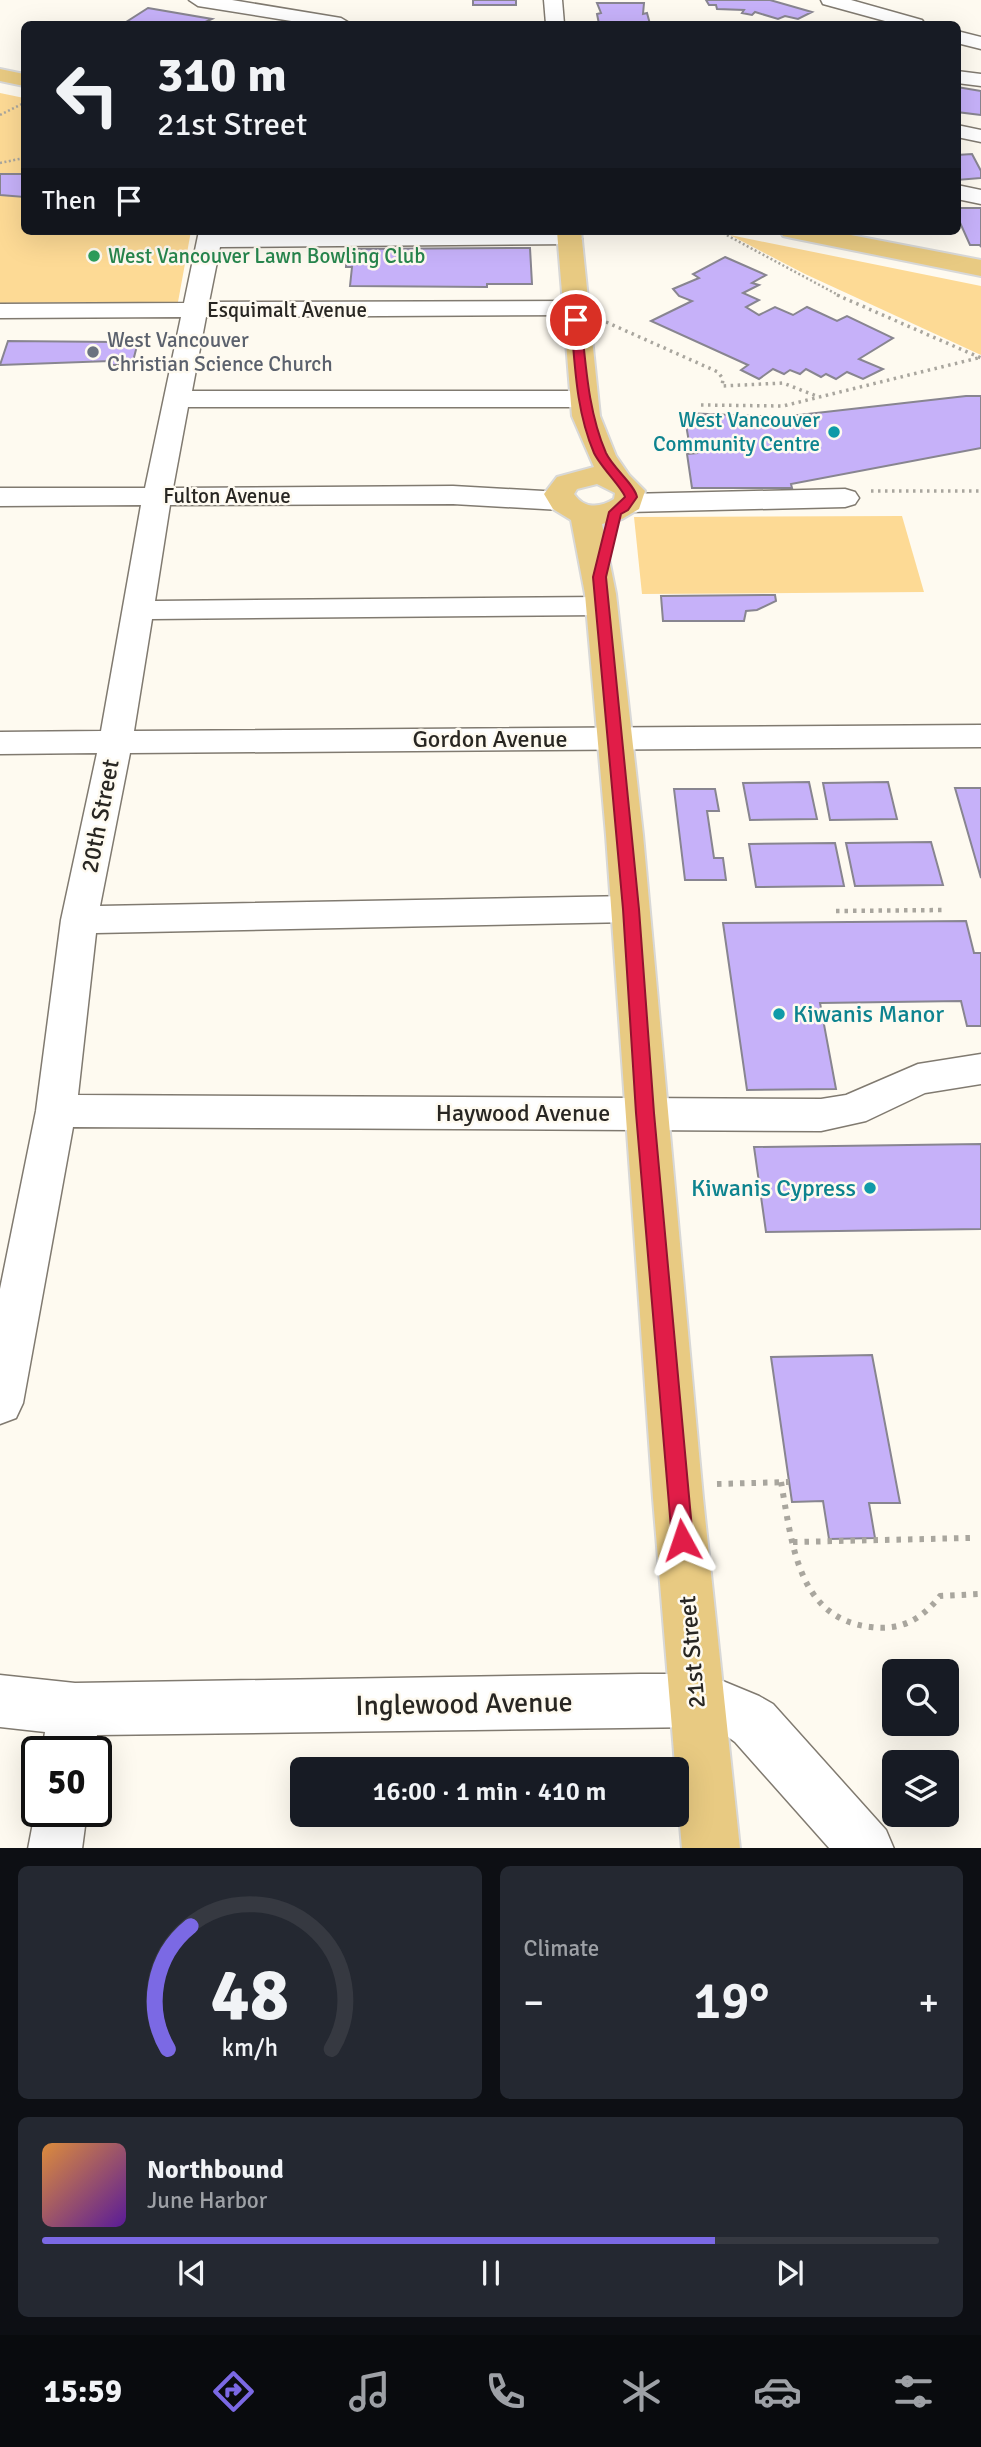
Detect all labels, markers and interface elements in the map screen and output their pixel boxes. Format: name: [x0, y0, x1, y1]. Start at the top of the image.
text: 310 m: [157, 45, 287, 105]
icon: left: [42, 49, 133, 140]
text: 21st Street: [157, 105, 307, 144]
icon: arrive: [110, 182, 148, 220]
text: Then: [42, 185, 96, 217]
place label: West Vancouver Lawn Bowling Club: [108, 243, 425, 269]
marker: West Vancouver Lawn Bowling Club: [86, 248, 102, 264]
pin: [546, 290, 606, 350]
street label: Esquimalt Avenue: [207, 297, 367, 323]
icon: arrive: [557, 301, 595, 339]
place label: West Vancouver Christian Science Church: [107, 327, 333, 377]
marker: West Vancouver Christian Science Church: [85, 344, 101, 360]
place label: West Vancouver Community Centre: [653, 407, 820, 457]
marker: West Vancouver Community Centre: [826, 424, 842, 440]
street label: Fulton Avenue: [163, 483, 291, 509]
street label: Gordon Avenue: [412, 724, 568, 754]
street label: 20th Street: [74, 757, 126, 875]
place label: Kiwanis Manor: [793, 999, 944, 1029]
marker: Kiwanis Manor: [771, 1006, 787, 1022]
street label: Haywood Avenue: [436, 1098, 610, 1128]
place label: Kiwanis Cypress: [691, 1173, 856, 1203]
marker: Kiwanis Cypress: [862, 1180, 878, 1196]
position arrow: [645, 1503, 719, 1577]
street label: 21st Street: [672, 1595, 712, 1709]
map controls: [882, 1659, 959, 1827]
button: search: [882, 1659, 959, 1736]
street label: Inglewood Avenue: [355, 1685, 573, 1723]
speed limit sign: 50: [21, 1736, 112, 1827]
button: layers: [882, 1750, 959, 1827]
text: 16:00 · 1 min · 410 m: [373, 1776, 606, 1808]
text: Climate: [524, 1934, 599, 1963]
text: 48: [210, 1951, 289, 2040]
text: 19°: [693, 1969, 769, 2033]
text: −: [524, 1979, 544, 2026]
text: +: [918, 1979, 939, 2026]
text: km/h: [221, 2031, 278, 2062]
text: Northbound: [147, 2154, 284, 2186]
text: June Harbor: [147, 2186, 267, 2215]
icon: previous: [173, 2254, 211, 2292]
icon: pause: [472, 2254, 510, 2292]
icon: next: [771, 2254, 809, 2292]
icon: directions: [209, 2367, 258, 2416]
icon: music: [345, 2367, 394, 2416]
icon: phone: [481, 2367, 530, 2416]
icon: climate: [617, 2367, 666, 2416]
icon: car: [753, 2367, 802, 2416]
icon: filters: [889, 2367, 938, 2416]
text: 15:59: [43, 2372, 122, 2411]

